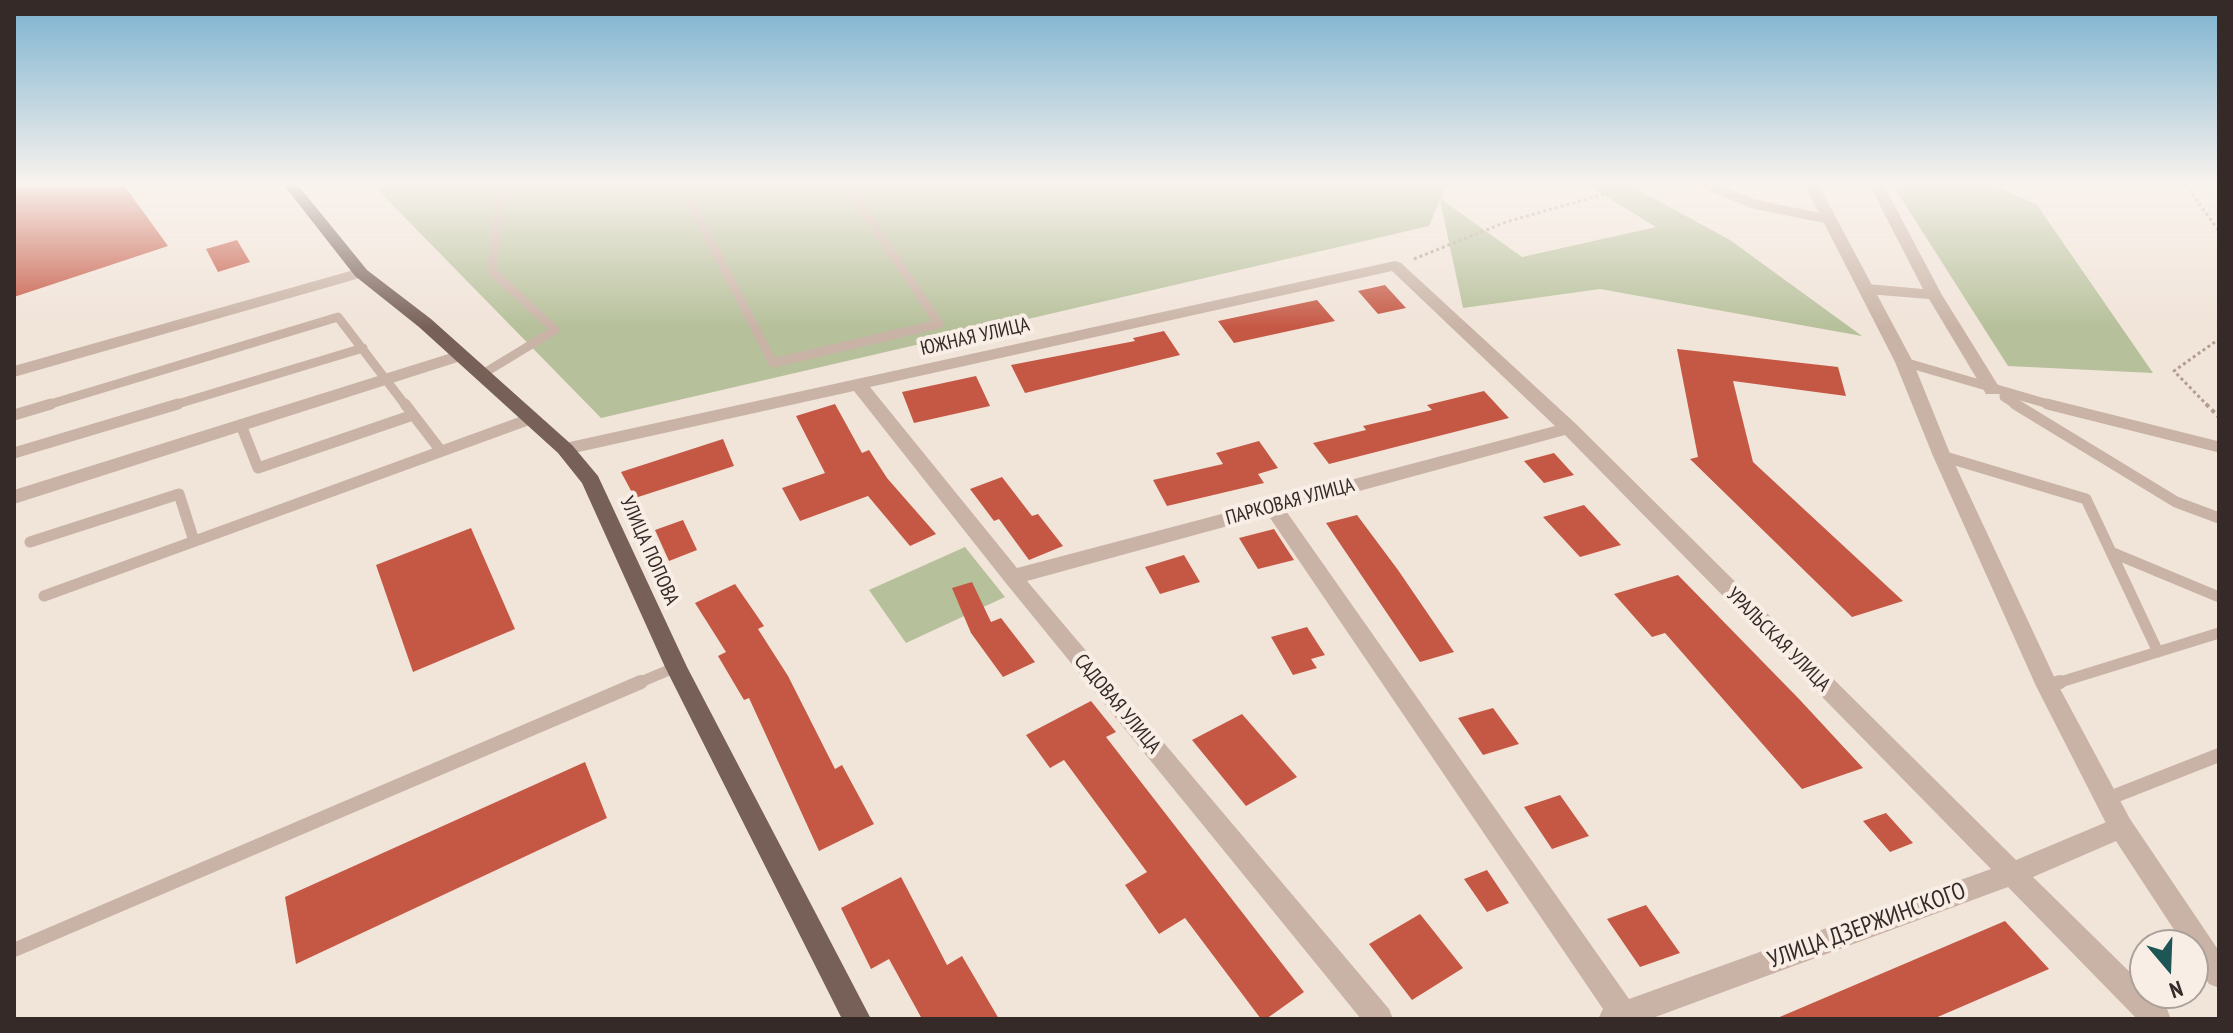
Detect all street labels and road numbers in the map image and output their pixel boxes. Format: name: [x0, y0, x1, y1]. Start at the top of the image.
street label: ЮЖНАЯ УЛИЦА: [918, 313, 1032, 361]
street label: ПАРКОВАЯ УЛИЦА: [1223, 473, 1357, 531]
street label: УЛИЦА ПОПОВА: [614, 493, 684, 609]
street label: УРАЛЬСКАЯ УЛИЦА: [1721, 583, 1835, 697]
street label: САДОВАЯ УЛИЦА: [1069, 650, 1165, 758]
street label: УЛИЦА ДЗЕРЖИНСКОГО: [1764, 877, 1970, 975]

